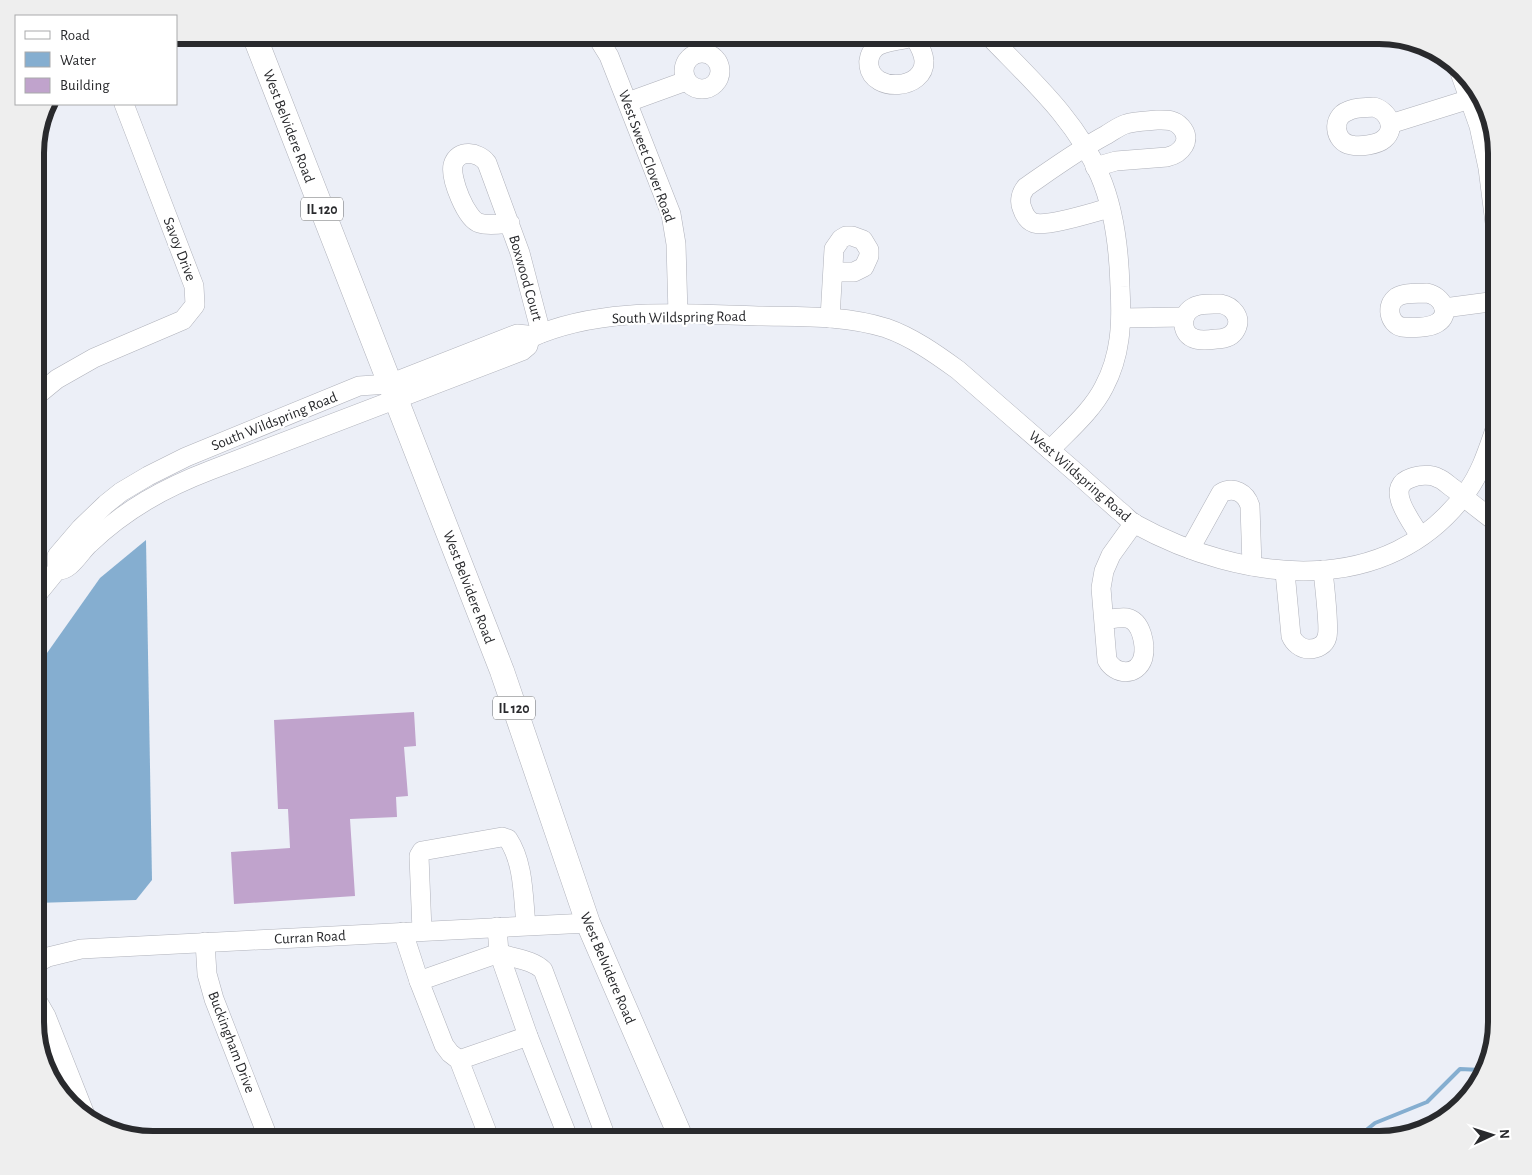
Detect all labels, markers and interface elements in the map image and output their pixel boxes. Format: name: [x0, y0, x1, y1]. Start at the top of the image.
legend: [15, 15, 178, 105]
text: Road: [60, 28, 90, 43]
text: Water: [60, 53, 96, 68]
street label: West Belvidere Road: [260, 68, 317, 185]
text: Building: [60, 78, 110, 93]
street label: West Sweet Clover Road: [616, 88, 677, 224]
road number: IL 120: [301, 198, 343, 220]
street label: Savoy Drive: [161, 215, 199, 283]
street label: Boxwood Court: [506, 234, 545, 323]
street label: South Wildspring Road: [612, 309, 746, 326]
street label: South Wildspring Road: [209, 389, 339, 454]
street label: West Wildspring Road: [1026, 428, 1134, 525]
street label: West Belvidere Road: [440, 529, 497, 646]
road number: IL 120: [493, 696, 535, 720]
street label: West Belvidere Road: [577, 910, 638, 1026]
street label: Curran Road: [274, 928, 346, 947]
street label: Buckingham Drive: [205, 989, 258, 1095]
north arrow: [1467, 1110, 1517, 1160]
text: N: [1497, 1129, 1511, 1140]

